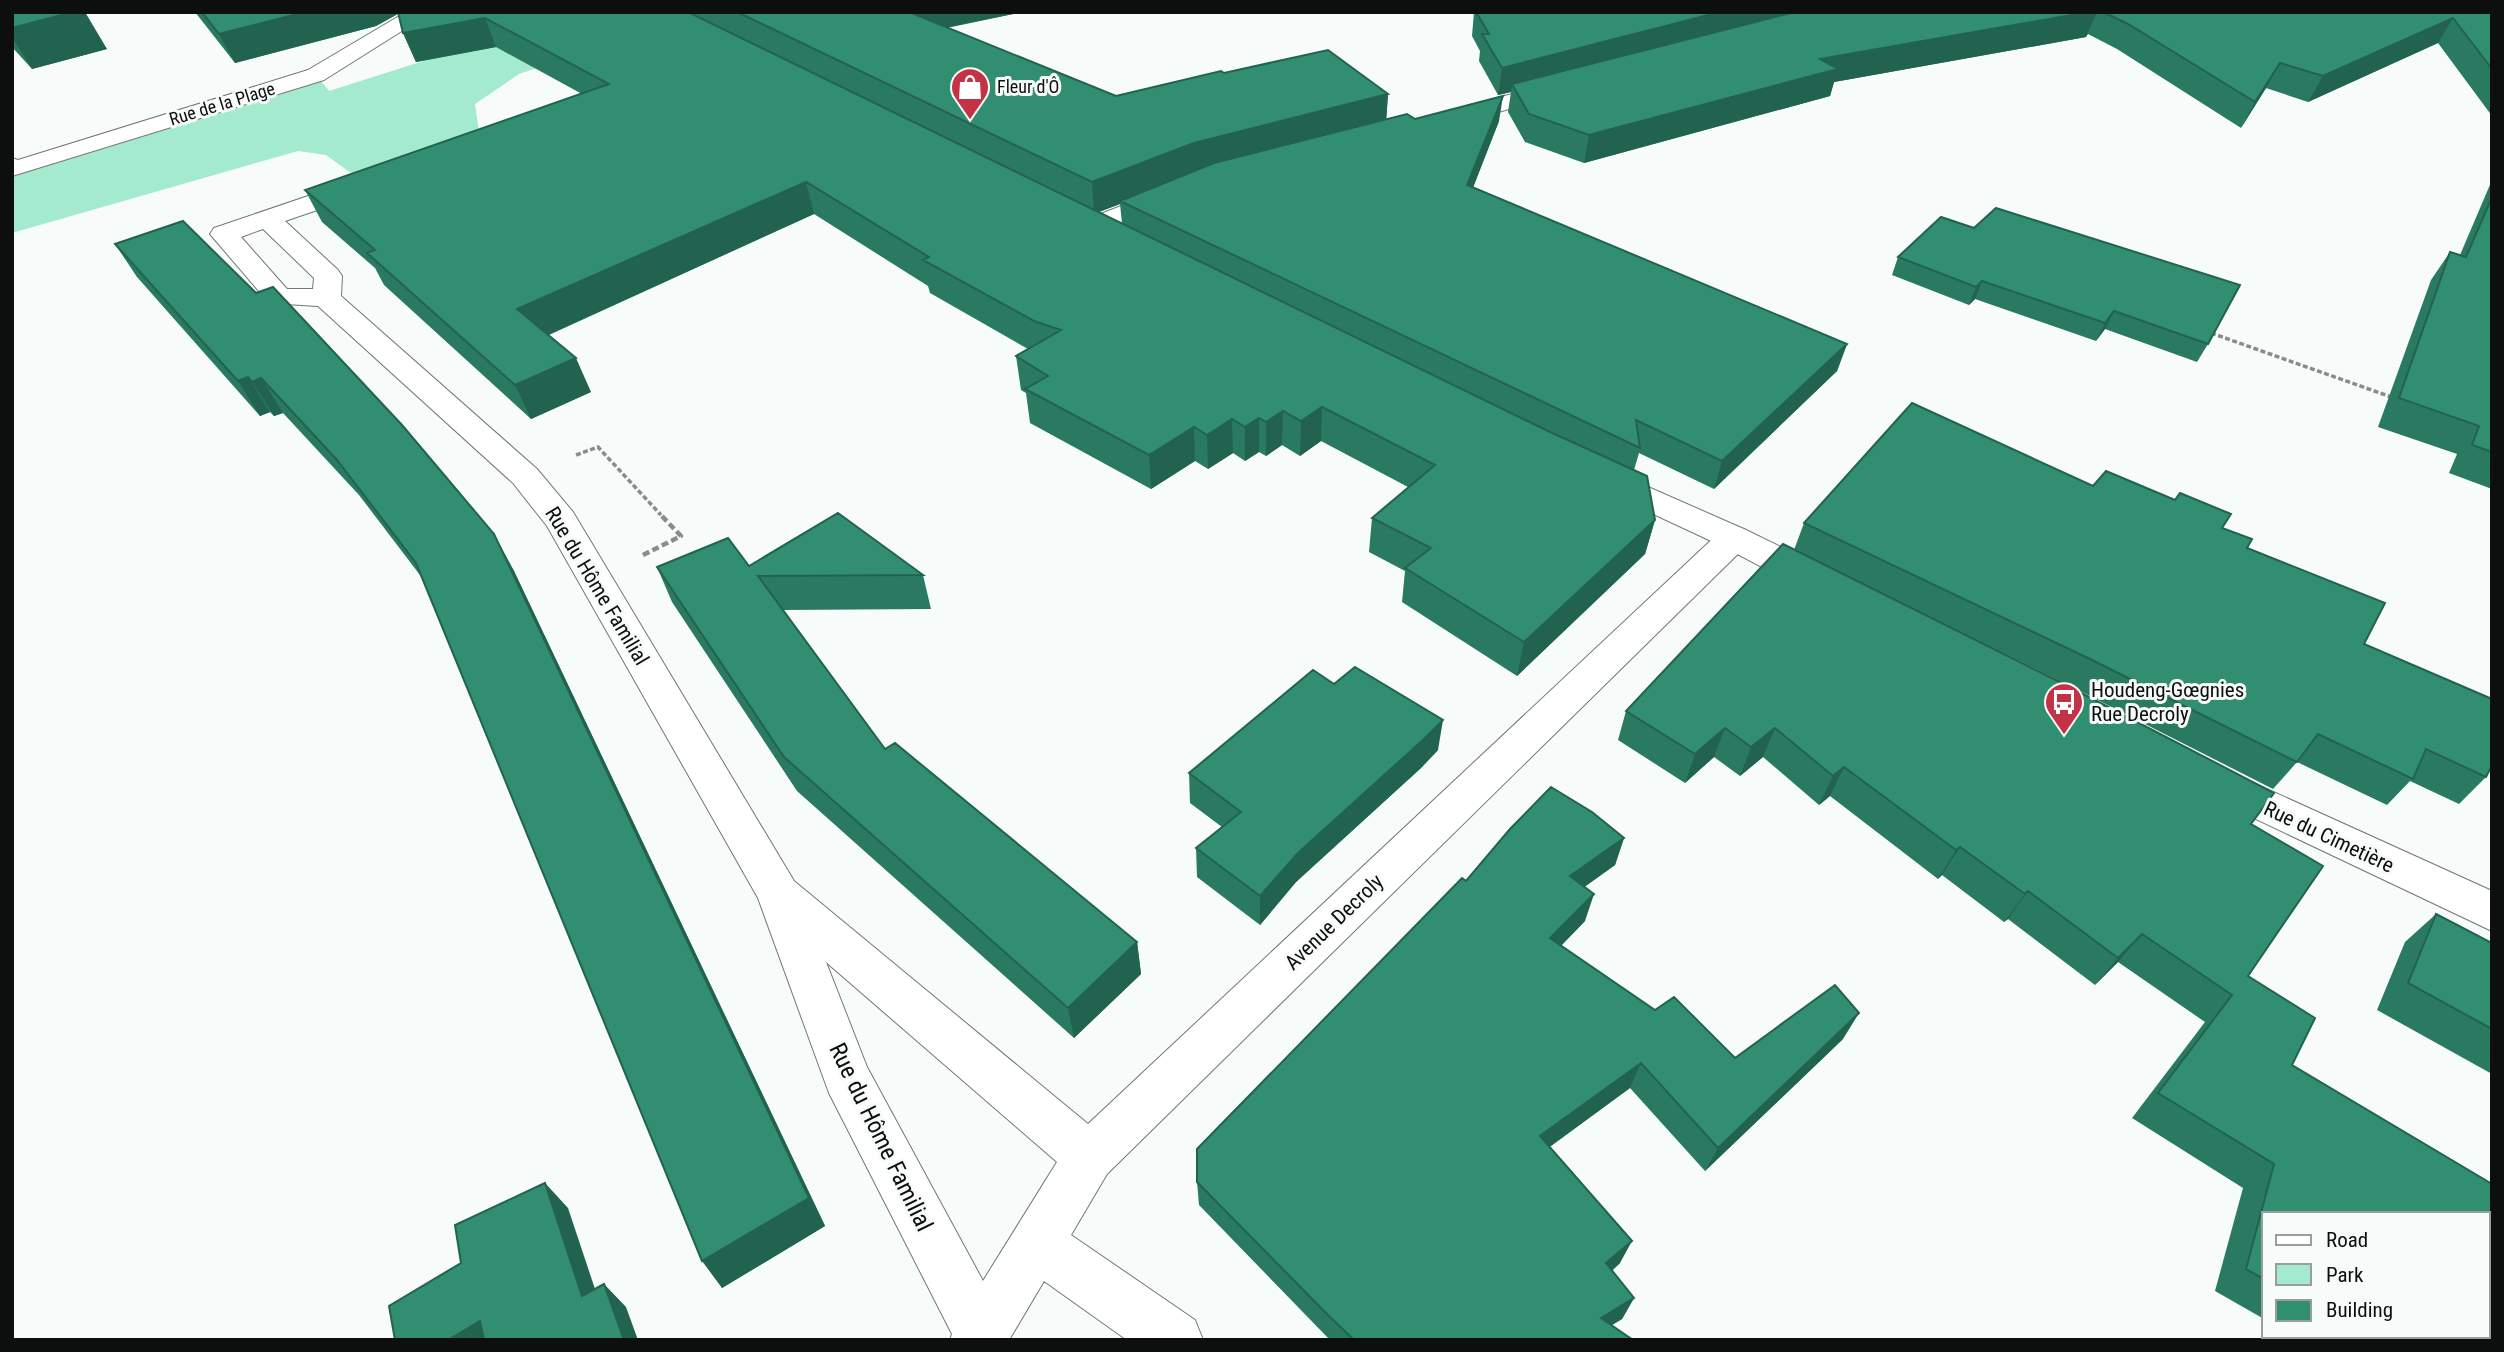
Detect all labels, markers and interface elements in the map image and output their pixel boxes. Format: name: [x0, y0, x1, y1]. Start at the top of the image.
shop icon: Fleur d'Ô: [949, 66, 991, 121]
place label: Fleur d'Ô: [997, 76, 1059, 97]
street label: Rue de la Plage: [167, 78, 277, 130]
street label: Rue du Hôme Familial: [540, 503, 654, 669]
place label: Houdeng-Gœgnies Rue Decroly: [2091, 678, 2244, 726]
bus stop icon: Houdeng-Gœgnies Rue Decroly: [2043, 681, 2085, 736]
street label: Rue du Cimetière: [2260, 796, 2398, 878]
street label: Avenue Decroly: [1280, 869, 1388, 975]
street label: Rue du Hôme Familial: [823, 1038, 939, 1236]
legend: [2262, 1212, 2490, 1338]
text: Road: [2326, 1228, 2368, 1252]
text: Park: [2326, 1263, 2364, 1287]
text: Building: [2326, 1298, 2393, 1322]

